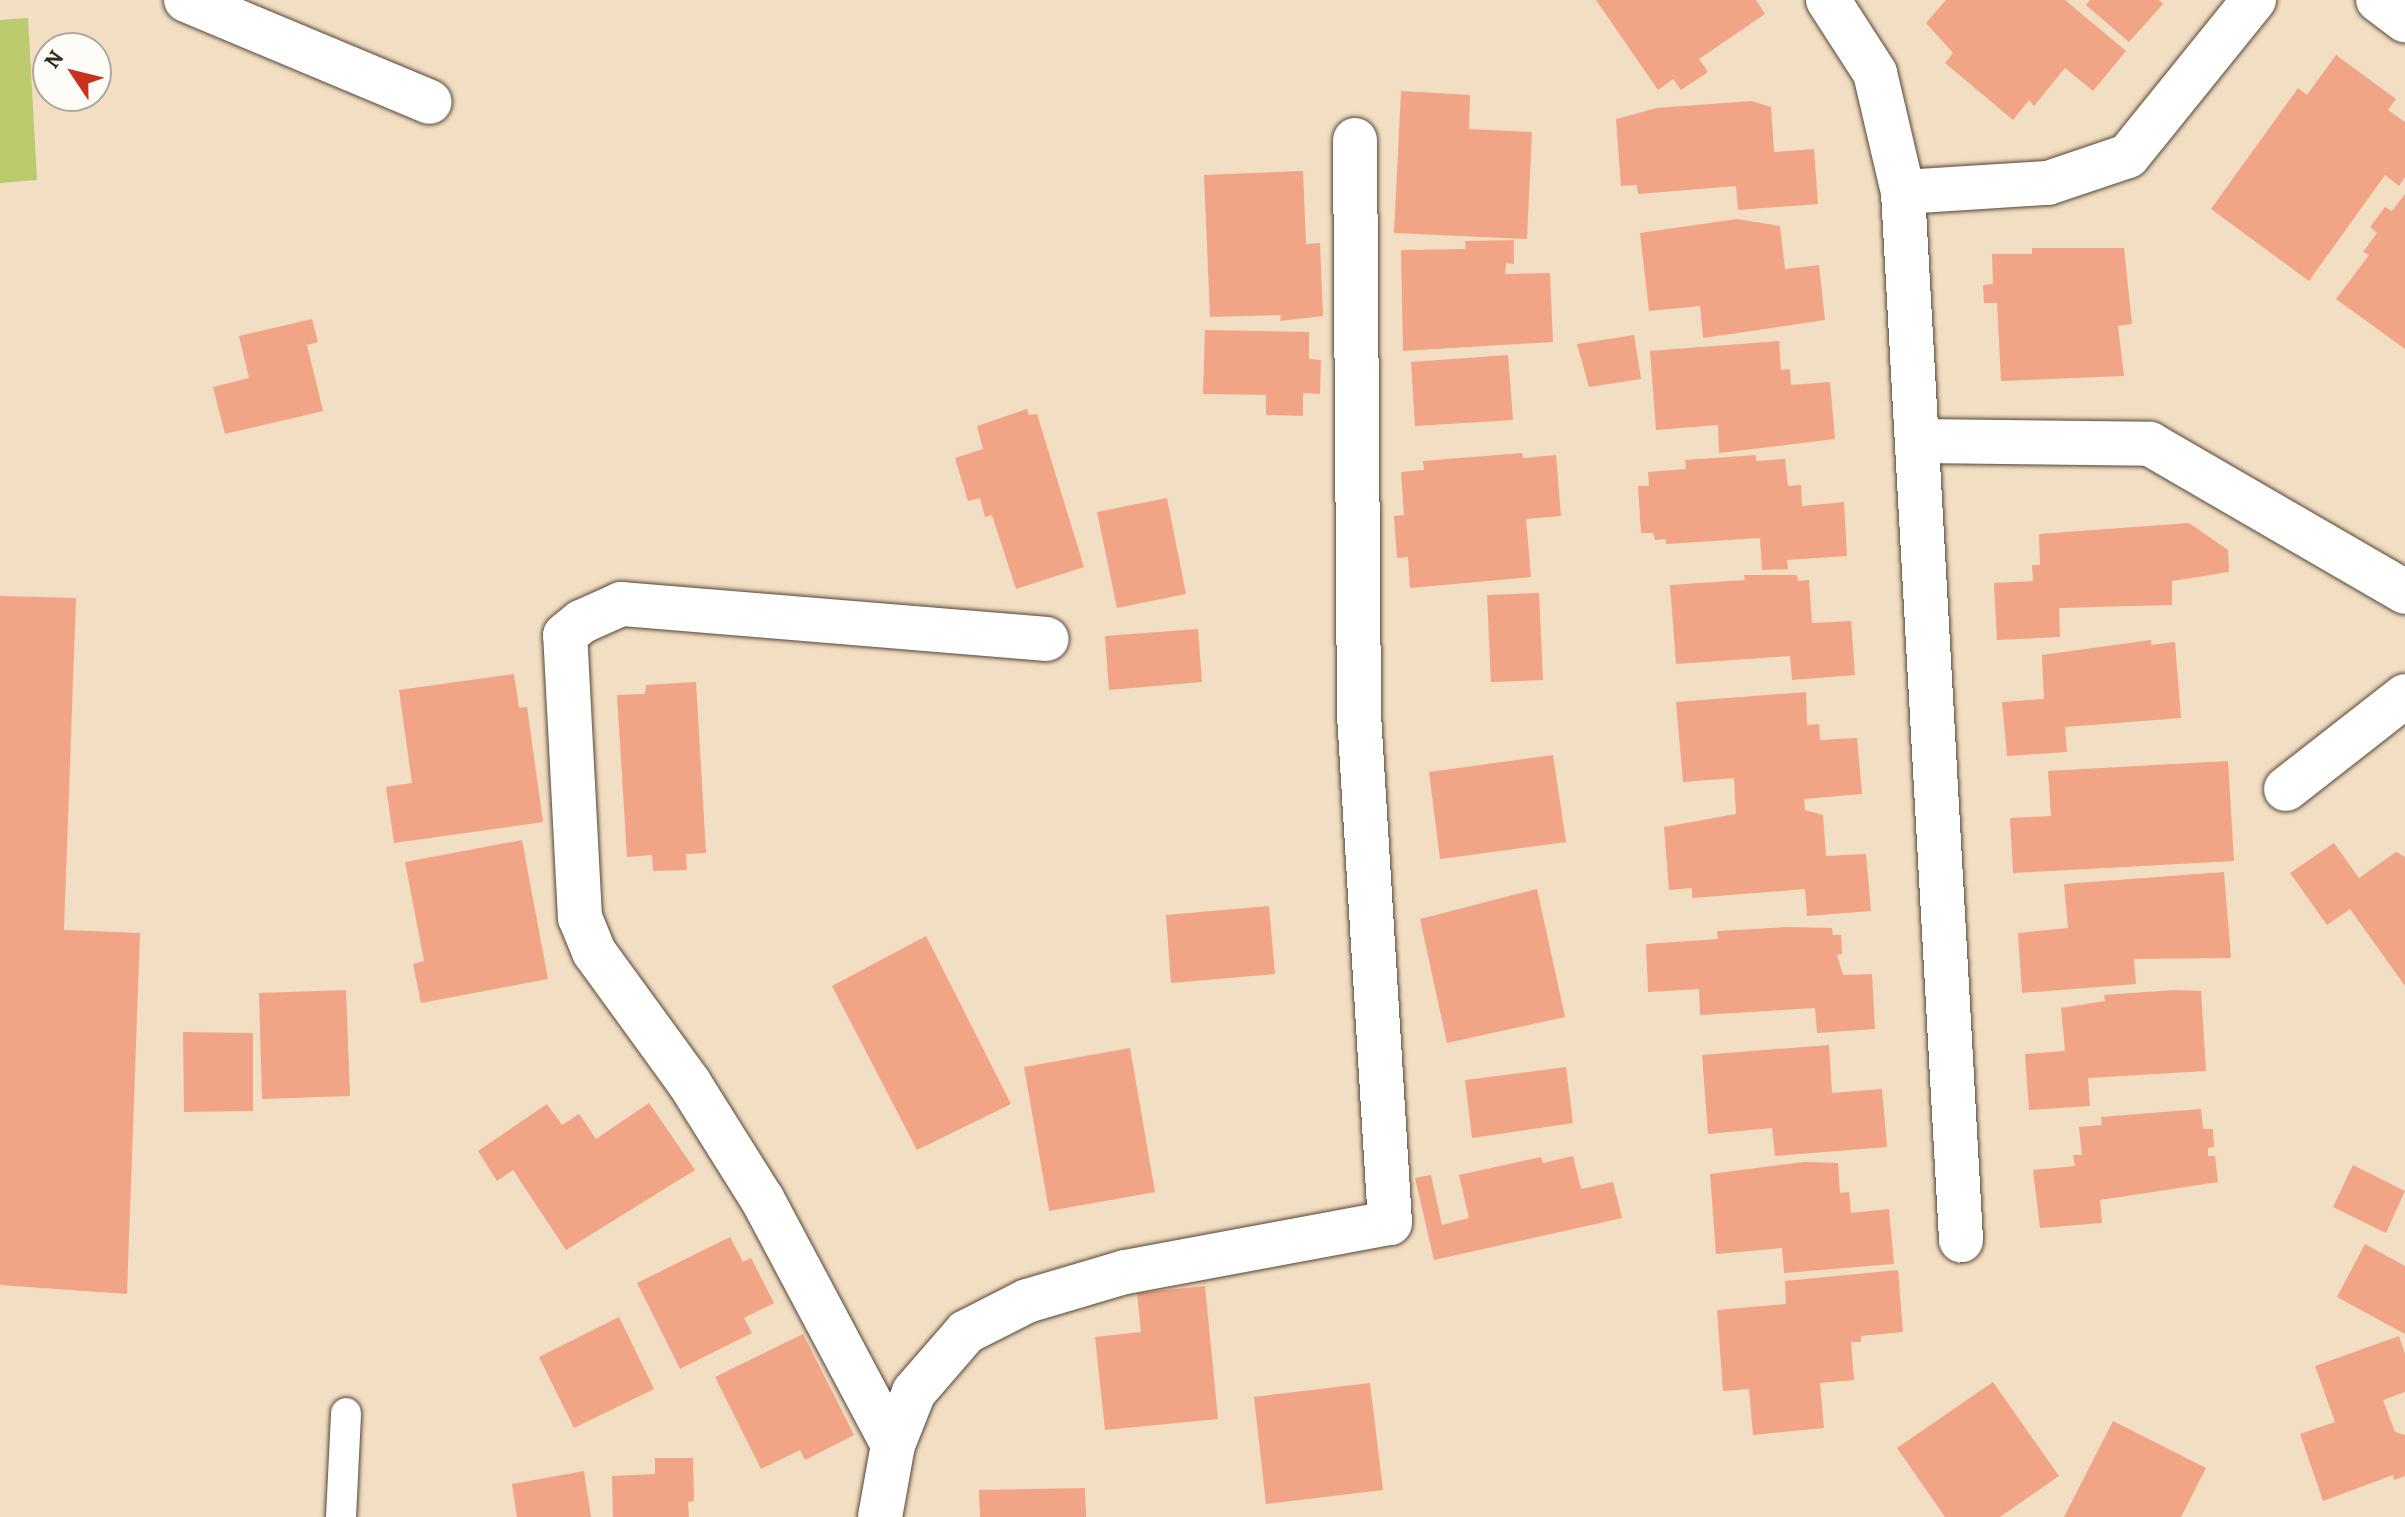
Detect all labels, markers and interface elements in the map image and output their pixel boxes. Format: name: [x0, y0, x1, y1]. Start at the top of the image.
north arrow: [32, 32, 112, 112]
text: N: [37, 44, 71, 75]

